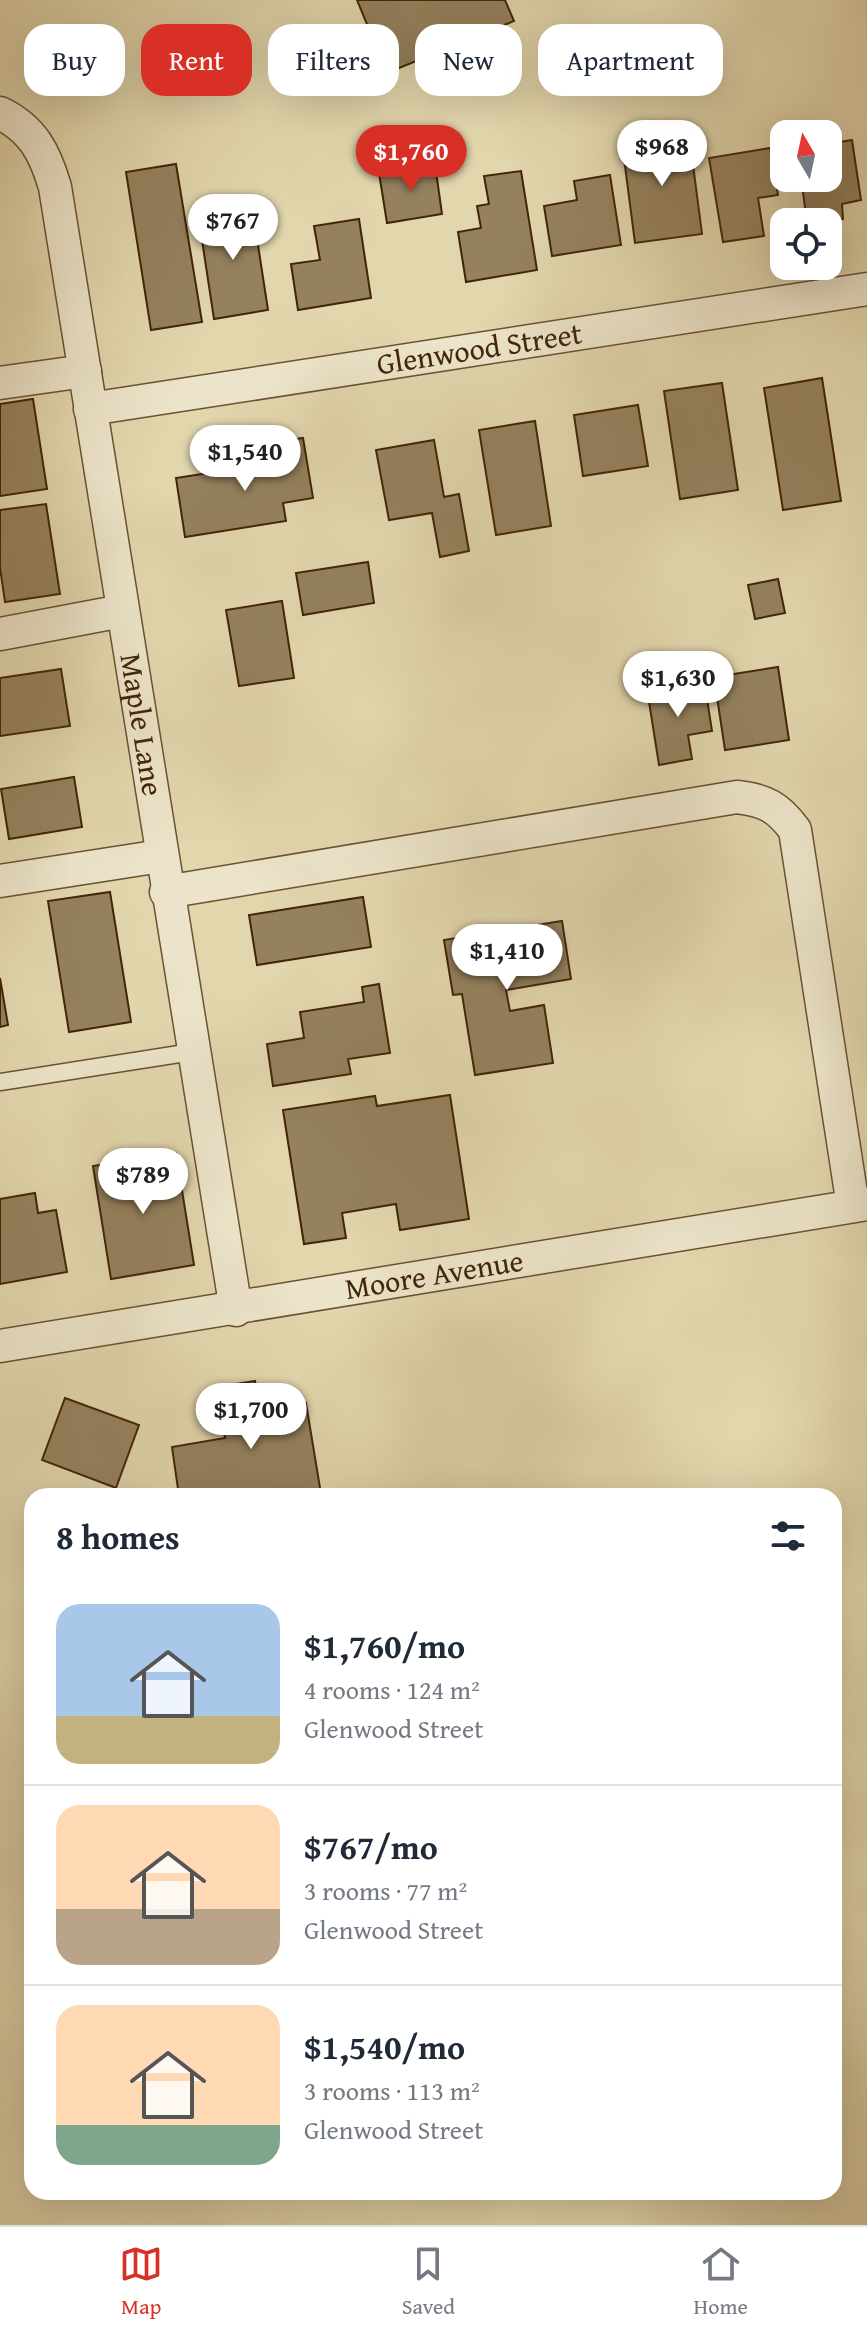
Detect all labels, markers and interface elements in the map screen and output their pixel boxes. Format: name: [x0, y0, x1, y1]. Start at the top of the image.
chip: Buy: [24, 24, 125, 96]
chip: Rent: [141, 24, 252, 96]
chip: Filters: [268, 24, 399, 96]
chip: New: [415, 24, 522, 96]
chip: Apartment: [538, 24, 723, 96]
pin: $968: [615, 120, 709, 188]
north arrow: [770, 120, 842, 192]
map controls: [770, 120, 842, 280]
pin: $1,760: [346, 125, 476, 193]
text: $968: [635, 126, 689, 165]
text: $1,760: [374, 131, 448, 170]
pin: $767: [186, 194, 280, 262]
text: $767: [206, 200, 260, 239]
button: locate: [770, 208, 842, 280]
street label: Glenwood Street: [374, 310, 585, 385]
pin: $1,540: [180, 425, 310, 493]
text: $1,540: [208, 431, 282, 470]
street label: Maple Lane: [109, 650, 176, 799]
pin: $1,630: [613, 651, 743, 719]
text: $1,630: [641, 657, 715, 696]
pin: $1,410: [442, 924, 572, 992]
text: $1,410: [470, 930, 544, 969]
pin: $789: [96, 1148, 190, 1216]
text: $789: [116, 1154, 170, 1193]
street label: Moore Avenue: [342, 1238, 526, 1310]
pin: $1,700: [186, 1383, 316, 1451]
text: $1,700: [214, 1389, 288, 1428]
text: 8 homes: [56, 1512, 180, 1561]
icon: filters: [766, 1514, 810, 1558]
text: $1,760/mo: [304, 1621, 465, 1670]
icon: home: [120, 1636, 216, 1732]
text: 4 rooms · 124 m²: [304, 1670, 480, 1709]
text: Glenwood Street: [304, 1709, 483, 1748]
text: $767/mo: [304, 1822, 438, 1871]
icon: home: [120, 1837, 216, 1933]
text: 3 rooms · 77 m²: [304, 1871, 467, 1910]
text: Glenwood Street: [304, 1910, 483, 1949]
text: $1,540/mo: [304, 2022, 465, 2071]
icon: home: [120, 2037, 216, 2133]
text: 3 rooms · 113 m²: [304, 2071, 480, 2110]
text: Glenwood Street: [304, 2110, 483, 2149]
tab: Map: [119, 2242, 163, 2322]
tab: Saved: [402, 2242, 455, 2322]
tab: Home: [694, 2242, 748, 2322]

